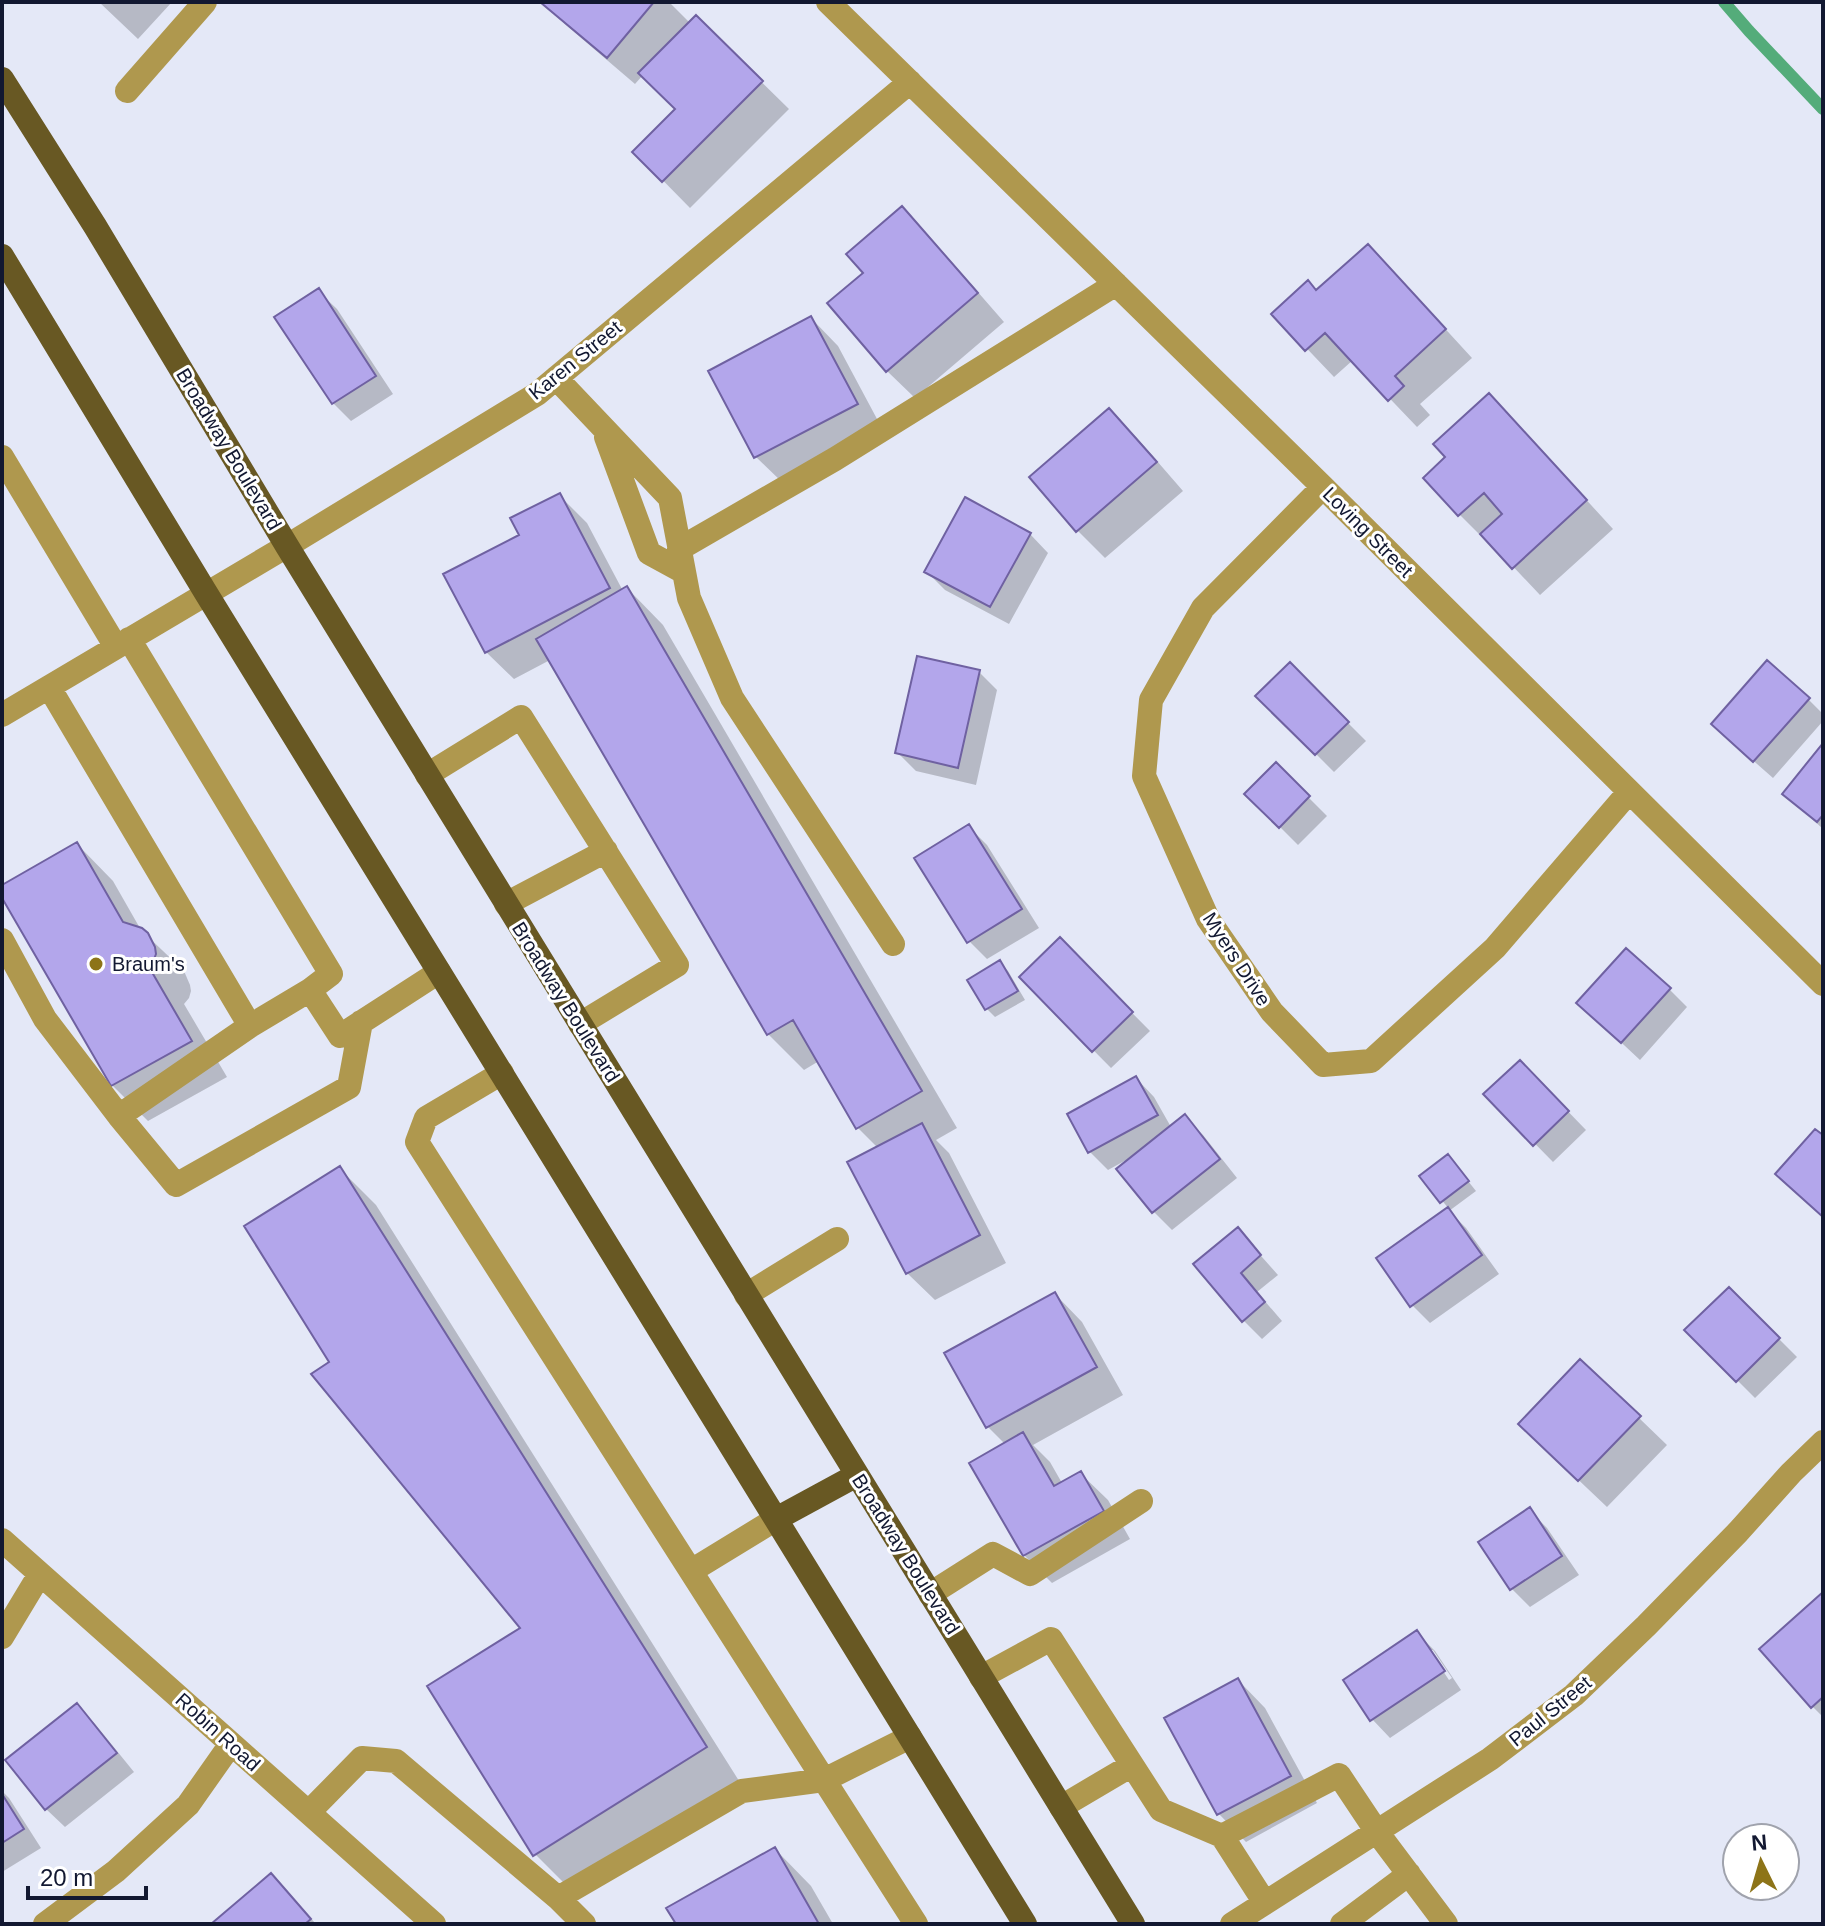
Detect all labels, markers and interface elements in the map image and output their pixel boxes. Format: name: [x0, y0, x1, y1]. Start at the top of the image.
street label: Karen Street: [524, 316, 626, 404]
street label: Broadway Boulevard: [172, 364, 286, 534]
street label: Loving Street: [1319, 483, 1418, 582]
street label: Myers Drive: [1199, 908, 1275, 1010]
street label: Broadway Boulevard: [508, 918, 624, 1086]
place label: Braum's: [112, 953, 185, 975]
marker: Braum's: [87, 955, 105, 973]
street label: Broadway Boulevard: [848, 1470, 964, 1638]
street label: Paul Street: [1505, 1671, 1596, 1751]
street label: Robin Road: [171, 1688, 265, 1776]
north arrow: [1721, 1822, 1801, 1902]
text: N: [1750, 1829, 1768, 1856]
scale bar: [28, 1850, 146, 1900]
text: 20 m: [40, 1864, 93, 1891]

